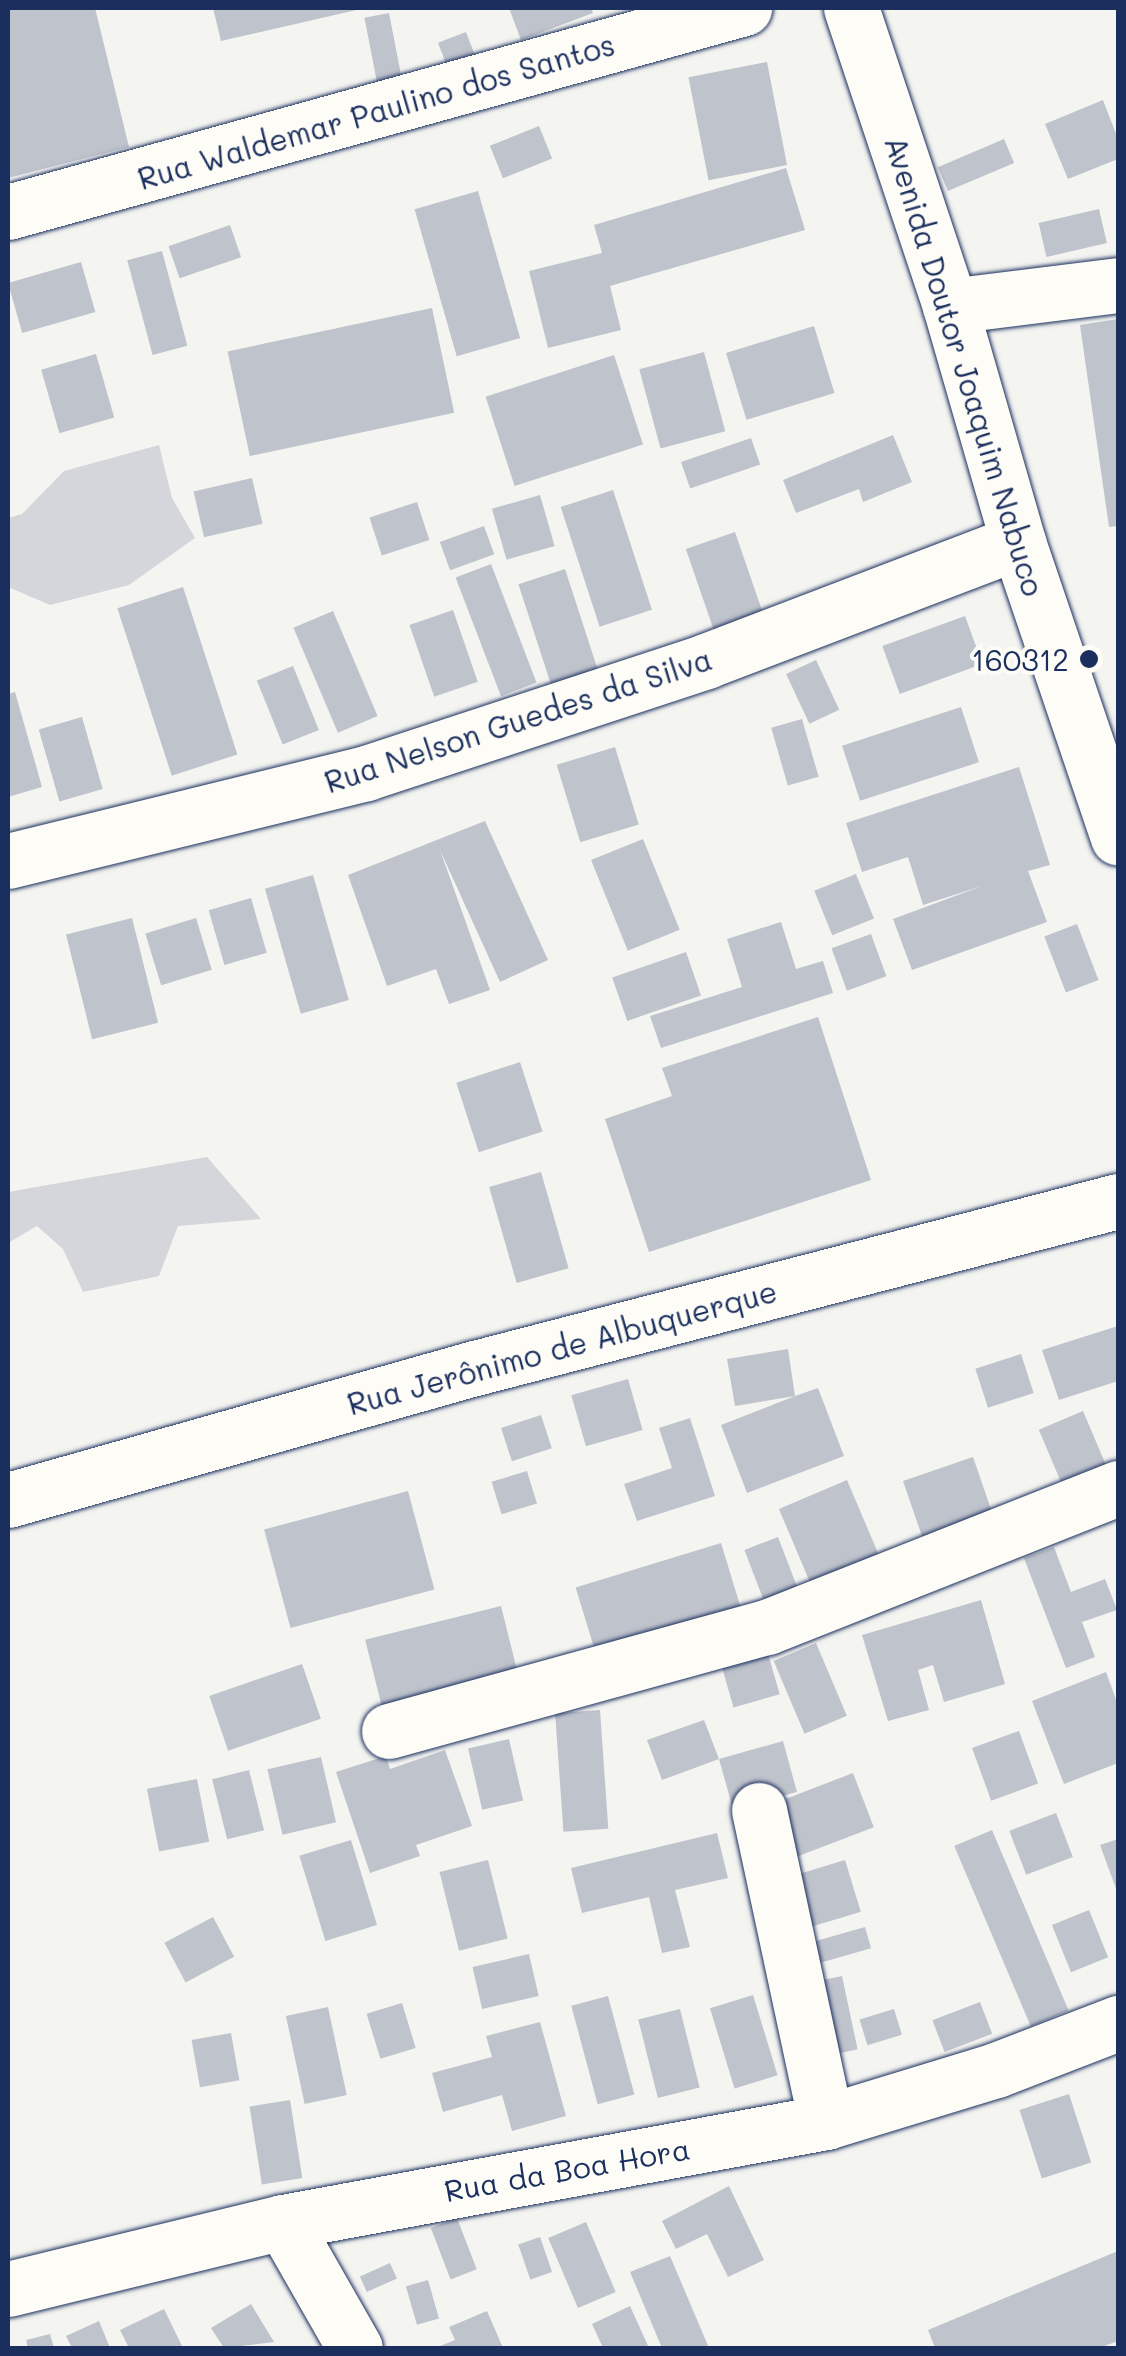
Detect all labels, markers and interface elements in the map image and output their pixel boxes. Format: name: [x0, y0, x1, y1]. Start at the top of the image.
street label: Rua Waldemar Paulino dos Santos: [133, 26, 619, 196]
street label: Avenida Doutor Joaquim Nabuco: [878, 132, 1052, 600]
street label: Rua Nelson Guedes da Silva: [320, 640, 716, 800]
place label: 160312: [971, 641, 1069, 677]
marker: 160312: [1078, 648, 1100, 670]
street label: Rua Jerônimo de Albuquerque: [343, 1272, 781, 1422]
street label: Rua da Boa Hora: [441, 2130, 693, 2208]

